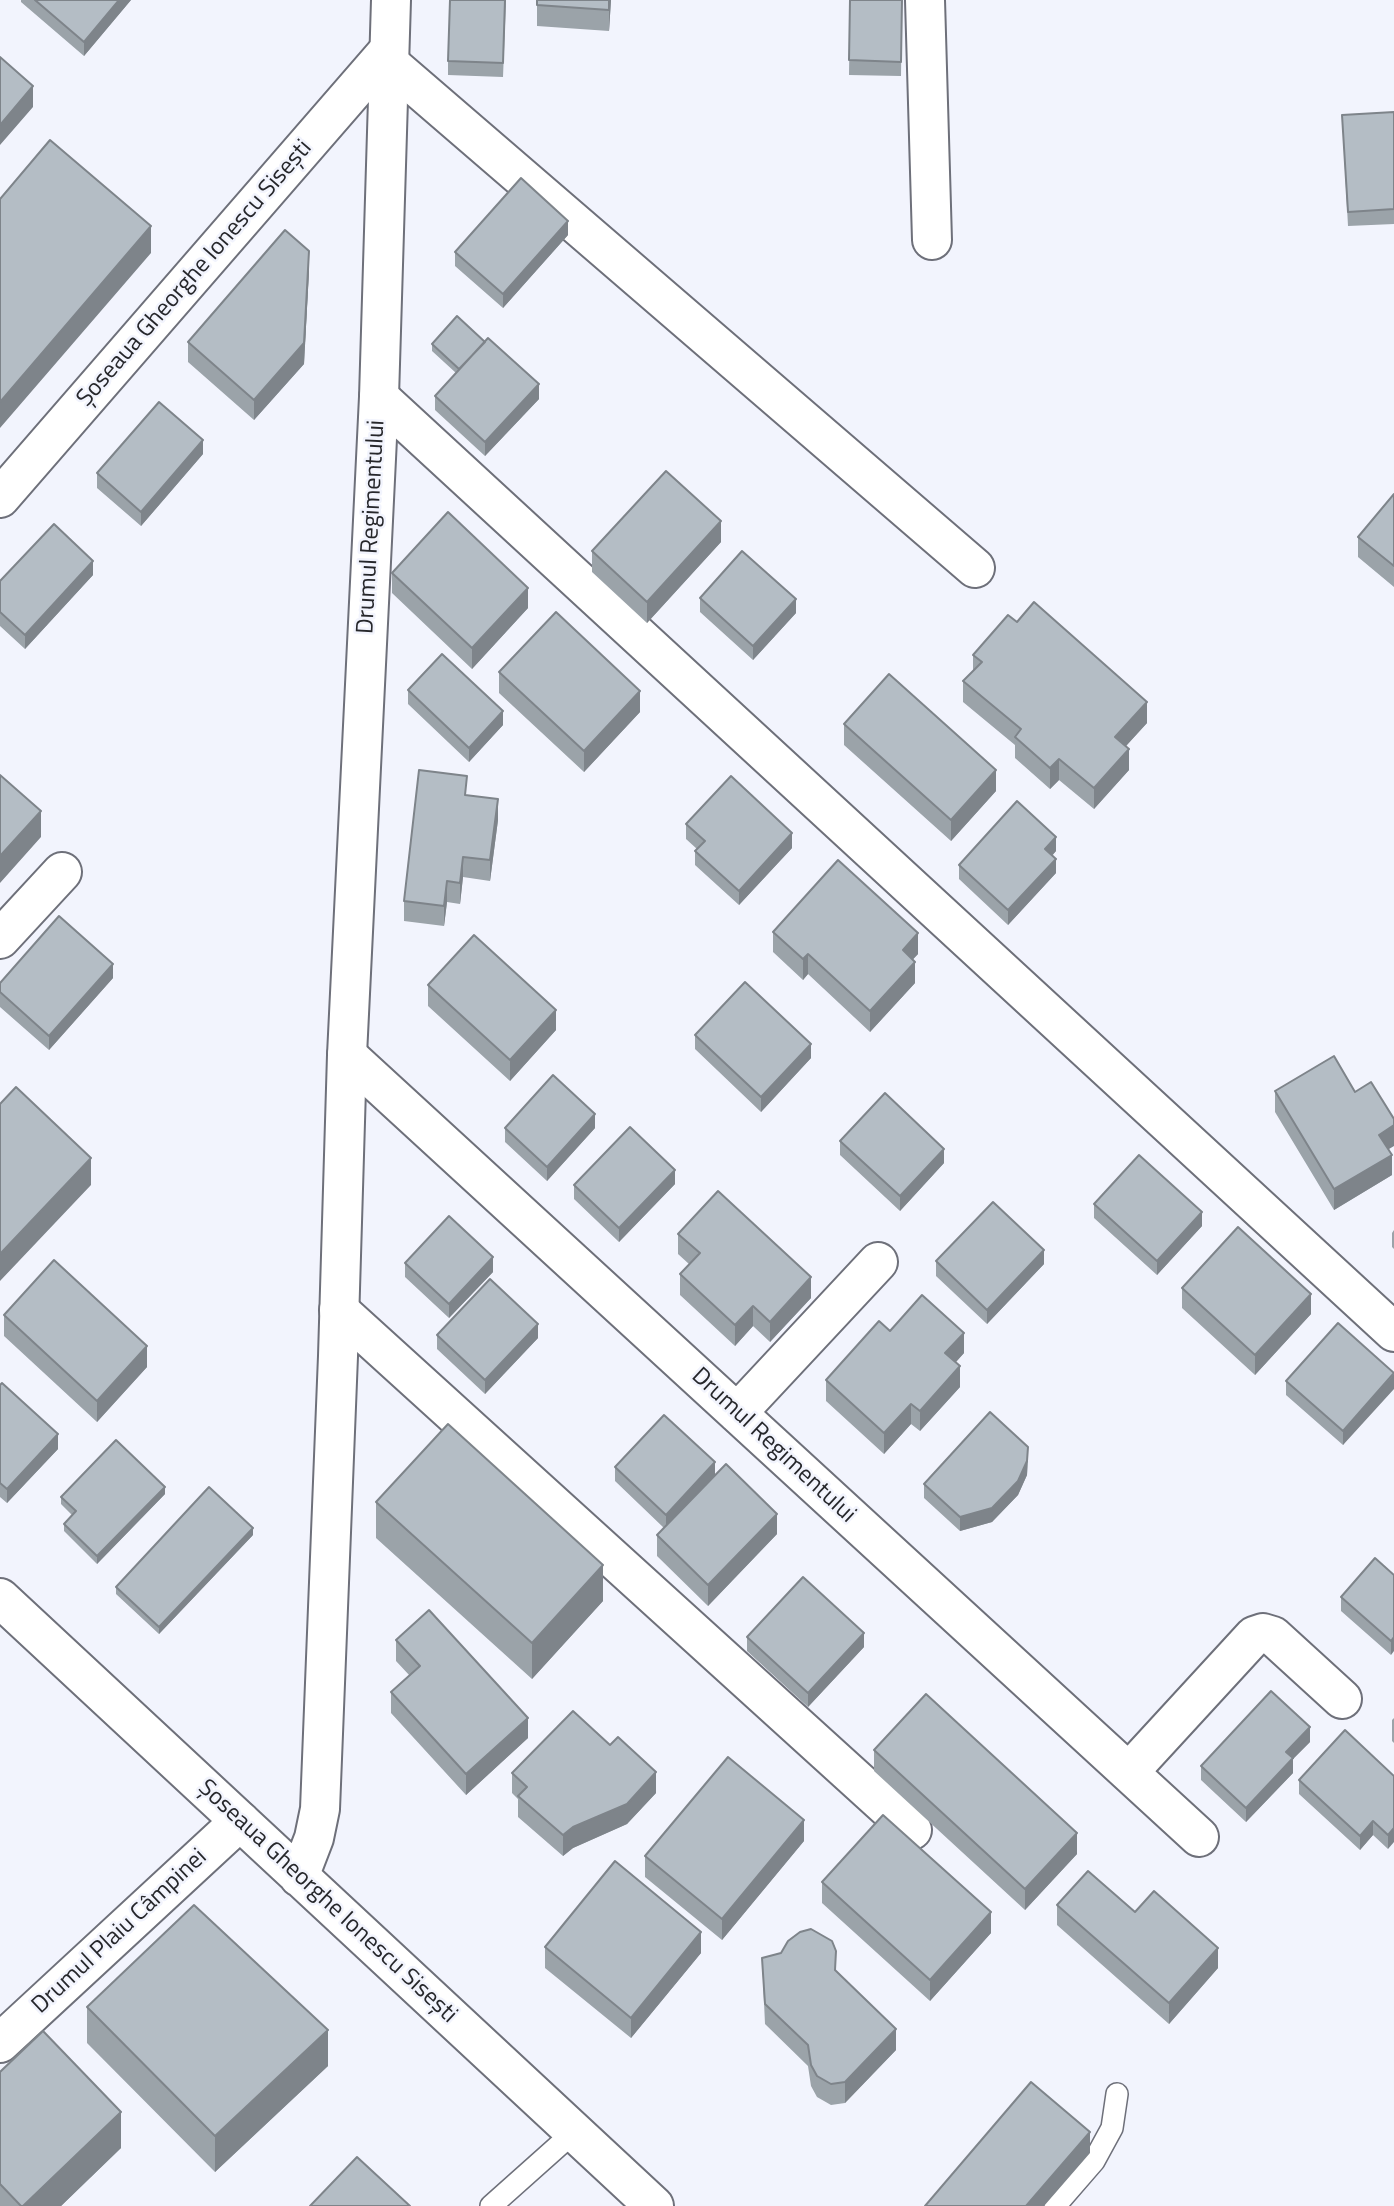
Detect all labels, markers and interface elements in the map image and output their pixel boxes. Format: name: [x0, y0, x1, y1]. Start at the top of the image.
street label: Șoseaua Gheorghe Ionescu Sisești: [71, 135, 319, 413]
street label: Drumul Regimentului: [352, 419, 392, 635]
street label: Drumul Regimentului: [685, 1362, 861, 1530]
street label: Șoseaua Gheorghe Ionescu Sisești: [191, 1774, 463, 2030]
street label: Drumul Plaiu Câmpinei: [27, 1844, 213, 2020]

